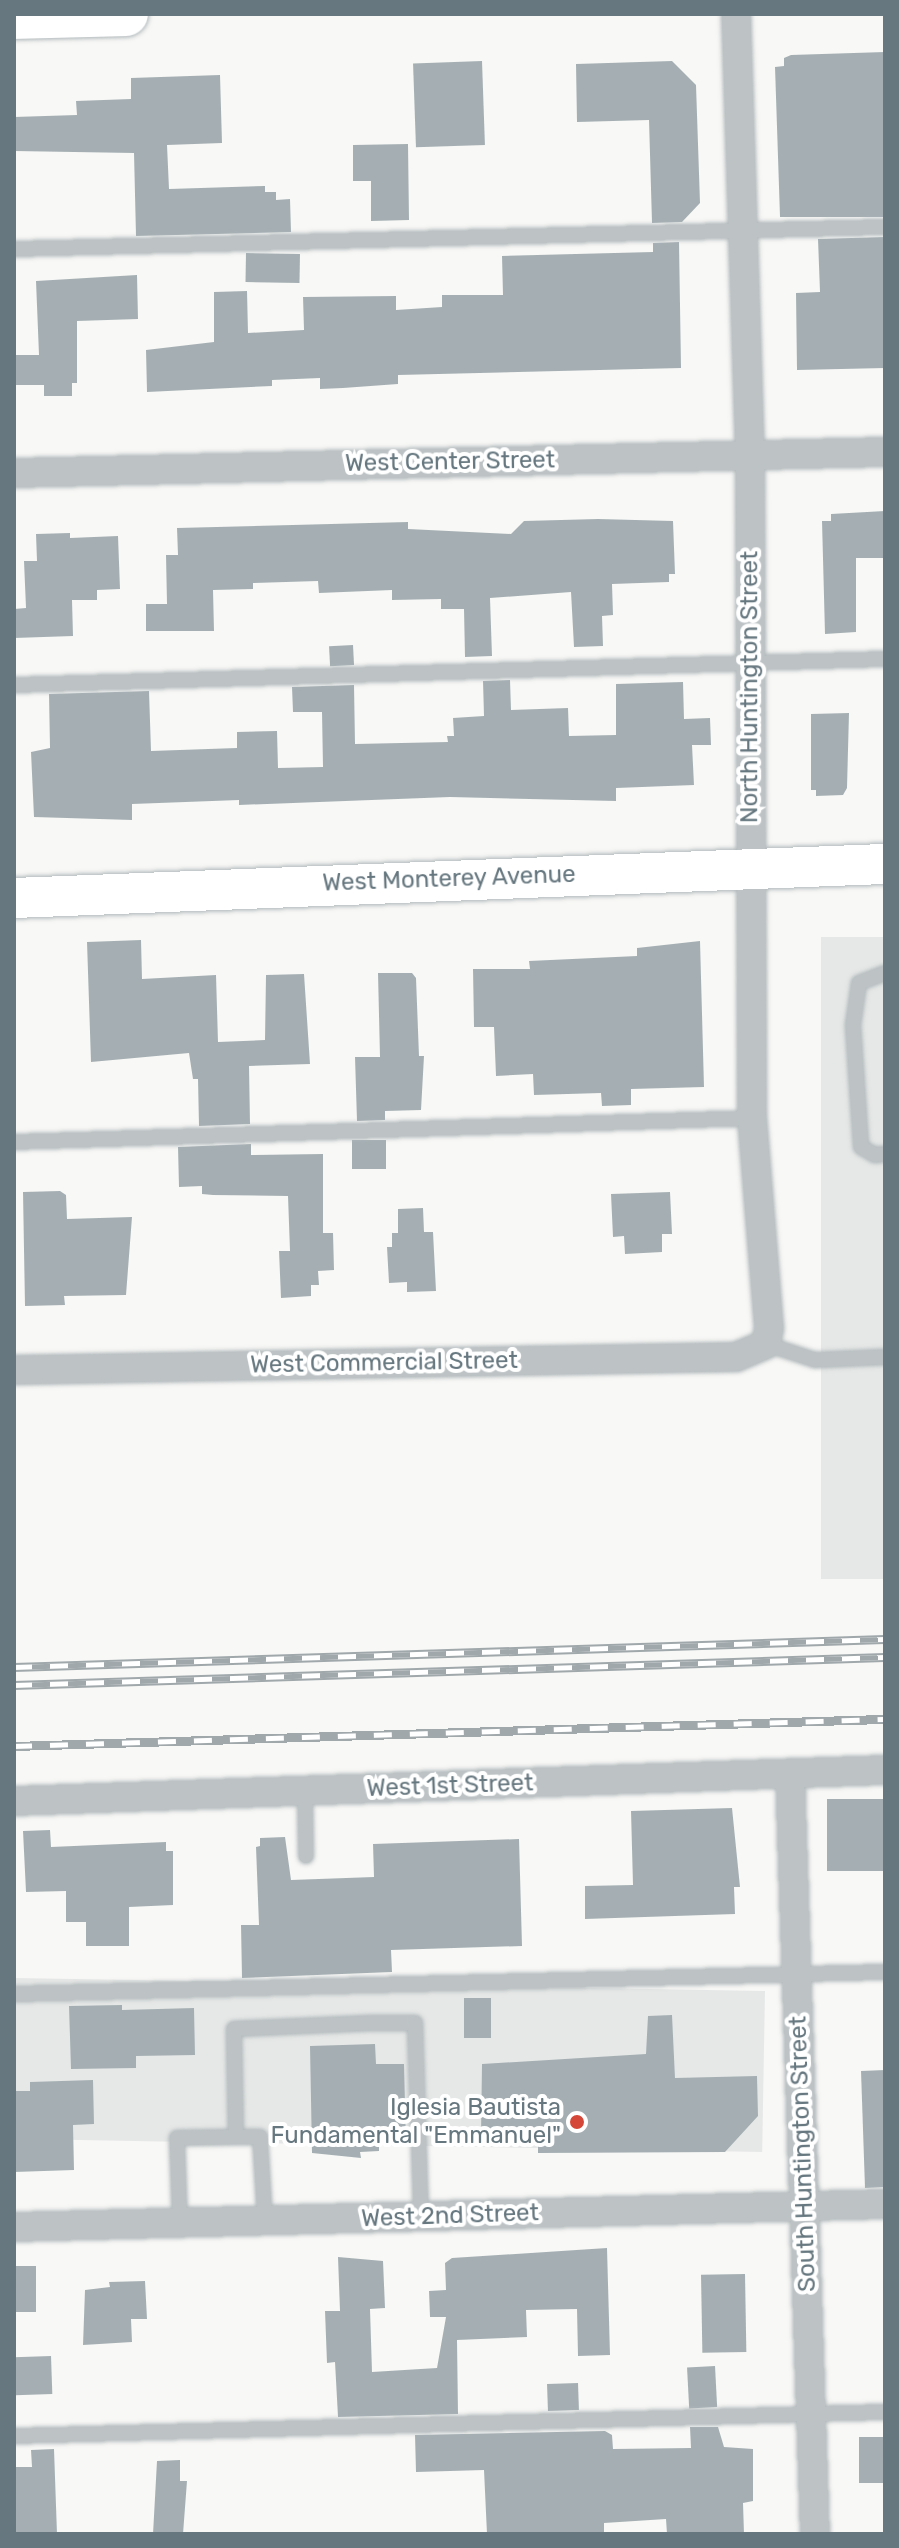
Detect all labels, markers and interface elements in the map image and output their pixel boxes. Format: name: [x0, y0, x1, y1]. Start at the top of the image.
street label: West Center Street: [344, 446, 556, 478]
street label: North Huntington Street: [736, 551, 764, 823]
street label: West Monterey Avenue: [321, 860, 577, 898]
street label: West Commercial Street: [250, 1346, 518, 1380]
street label: West 1st Street: [366, 1769, 534, 1803]
street label: South Huntington Street: [784, 2016, 822, 2292]
place label: Iglesia Bautista Fundamental "Emmanuel": [271, 2094, 561, 2150]
marker: Iglesia Bautista Fundamental "Emmanuel": [568, 2113, 586, 2131]
street label: West 2nd Street: [361, 2199, 539, 2233]

